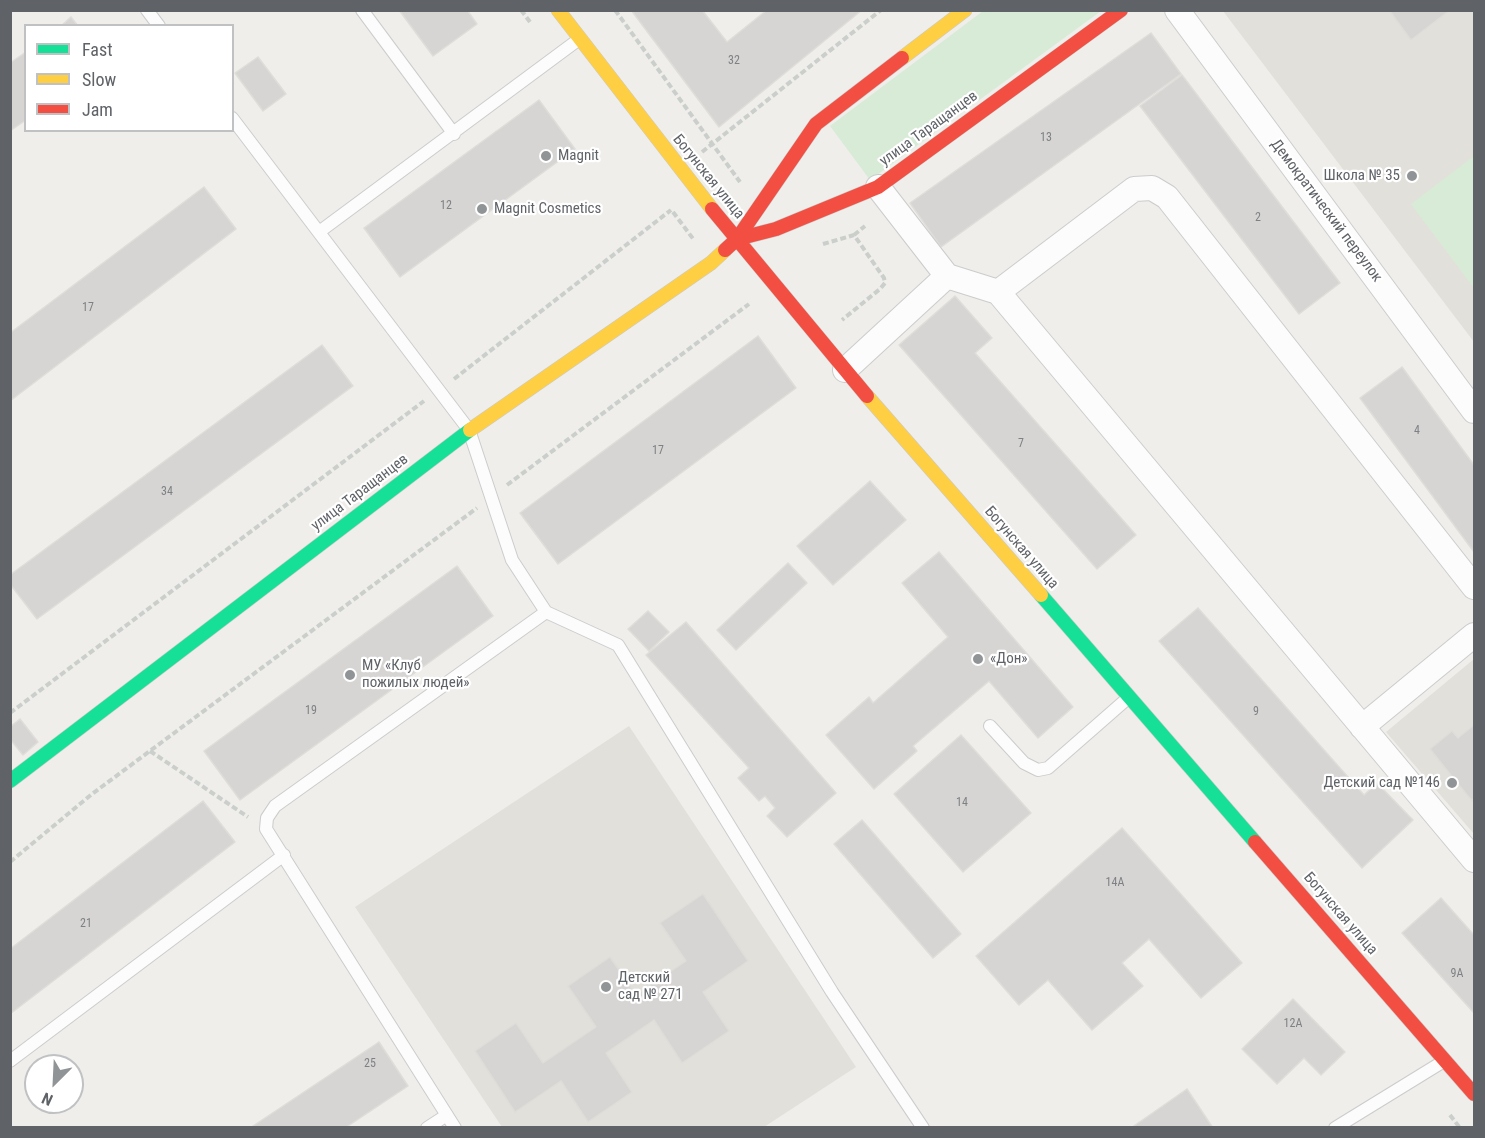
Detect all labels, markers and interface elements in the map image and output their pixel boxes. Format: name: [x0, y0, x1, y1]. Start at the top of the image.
legend: [24, 24, 234, 132]
text: Fast: [82, 39, 113, 60]
house number: 32: [728, 54, 740, 68]
text: Slow: [82, 69, 116, 90]
street label: улица Таращанцев: [877, 87, 981, 171]
text: Jam: [82, 99, 113, 120]
street label: Богунская улица: [668, 131, 748, 223]
house number: 13: [1040, 131, 1052, 145]
street label: Демократический переулок: [1266, 136, 1386, 286]
place label: Magnit: [558, 147, 599, 165]
marker: Magnit: [539, 149, 553, 163]
place label: Школа № 35: [1323, 167, 1400, 185]
marker: Школа № 35: [1405, 169, 1419, 183]
house number: 12: [440, 199, 452, 213]
place label: Magnit Cosmetics: [494, 200, 601, 218]
marker: Magnit Cosmetics: [475, 202, 489, 216]
house number: 2: [1255, 211, 1261, 225]
house number: 17: [82, 301, 94, 315]
house number: 4: [1414, 424, 1420, 438]
house number: 7: [1018, 437, 1024, 451]
house number: 17: [652, 444, 664, 458]
street label: улица Таращанцев: [308, 451, 412, 535]
house number: 34: [161, 485, 173, 499]
street label: Богунская улица: [980, 503, 1062, 593]
place label: «Дон»: [990, 650, 1028, 668]
marker: «Дон»: [971, 652, 985, 666]
place label: МУ «Клуб пожилых людей»: [362, 657, 470, 692]
marker: МУ «Клуб пожилых людей»: [343, 668, 357, 682]
house number: 19: [305, 704, 317, 718]
house number: 9: [1253, 705, 1259, 719]
place label: Детский сад №146: [1323, 774, 1440, 792]
marker: Детский сад №146: [1445, 776, 1459, 790]
house number: 14: [956, 796, 968, 810]
street label: Богунская улица: [1299, 869, 1381, 959]
house number: 14А: [1106, 876, 1124, 890]
house number: 21: [80, 917, 92, 931]
house number: 9А: [1451, 967, 1463, 981]
place label: Детский сад № 271: [618, 969, 683, 1004]
marker: Детский сад № 271: [599, 980, 613, 994]
house number: 12А: [1284, 1017, 1302, 1031]
north arrow: [24, 1054, 84, 1114]
house number: 25: [364, 1057, 376, 1071]
text: N: [39, 1088, 56, 1110]

